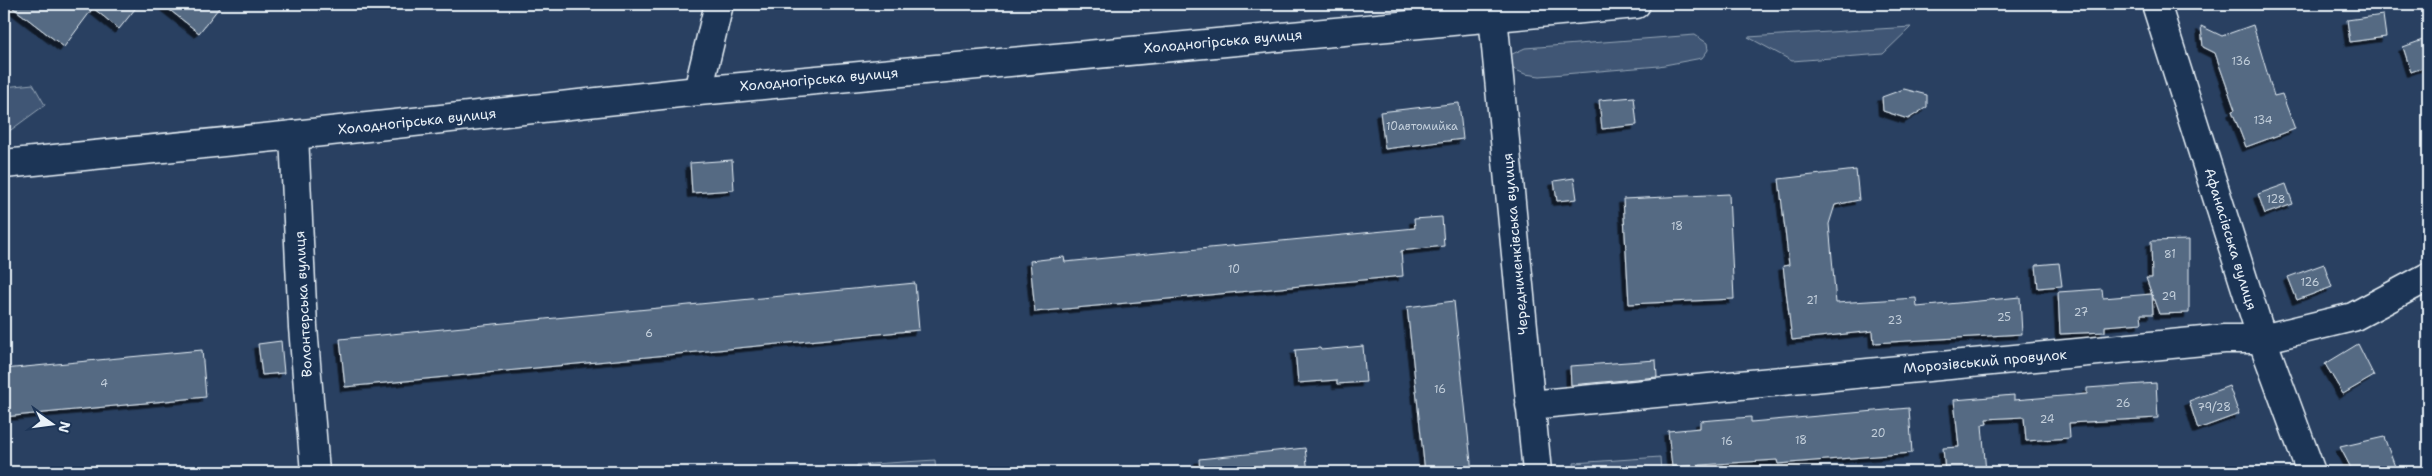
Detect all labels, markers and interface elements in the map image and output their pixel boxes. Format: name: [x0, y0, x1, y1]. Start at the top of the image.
street label: Холодногірська вулиця: [1143, 25, 1303, 57]
house number: 136: [2231, 54, 2251, 69]
street label: Холодногірська вулиця: [739, 63, 899, 95]
street label: Холодногірська вулиця: [337, 104, 497, 138]
house number: 134: [2253, 113, 2273, 128]
house number: 10автомийка: [1386, 119, 1458, 134]
street label: Чередниченківська вулиця: [1498, 152, 1532, 336]
street label: Афанасівська вулиця: [2201, 166, 2261, 312]
house number: 128: [2266, 192, 2286, 207]
house number: 18: [1671, 219, 1683, 234]
street label: Волонтерська вулиця: [290, 230, 316, 378]
house number: 81: [2164, 247, 2176, 262]
house number: 10: [1228, 262, 1240, 277]
house number: 126: [2301, 275, 2319, 290]
house number: 29: [2162, 289, 2176, 304]
house number: 21: [1806, 293, 1818, 308]
house number: 27: [2074, 305, 2089, 320]
house number: 25: [1997, 310, 2011, 325]
house number: 23: [1888, 313, 1902, 328]
house number: 6: [645, 326, 653, 341]
street label: Морозівський провулок: [1902, 345, 2068, 377]
house number: 4: [100, 376, 108, 391]
house number: 16: [1434, 382, 1446, 397]
house number: 26: [2116, 396, 2130, 411]
north arrow: [28, 398, 78, 448]
house number: 79/28: [2197, 400, 2231, 415]
house number: 24: [2040, 412, 2055, 427]
text: N: [55, 420, 75, 435]
house number: 20: [1870, 426, 1886, 441]
house number: 18: [1795, 433, 1807, 448]
house number: 16: [1721, 434, 1733, 449]

